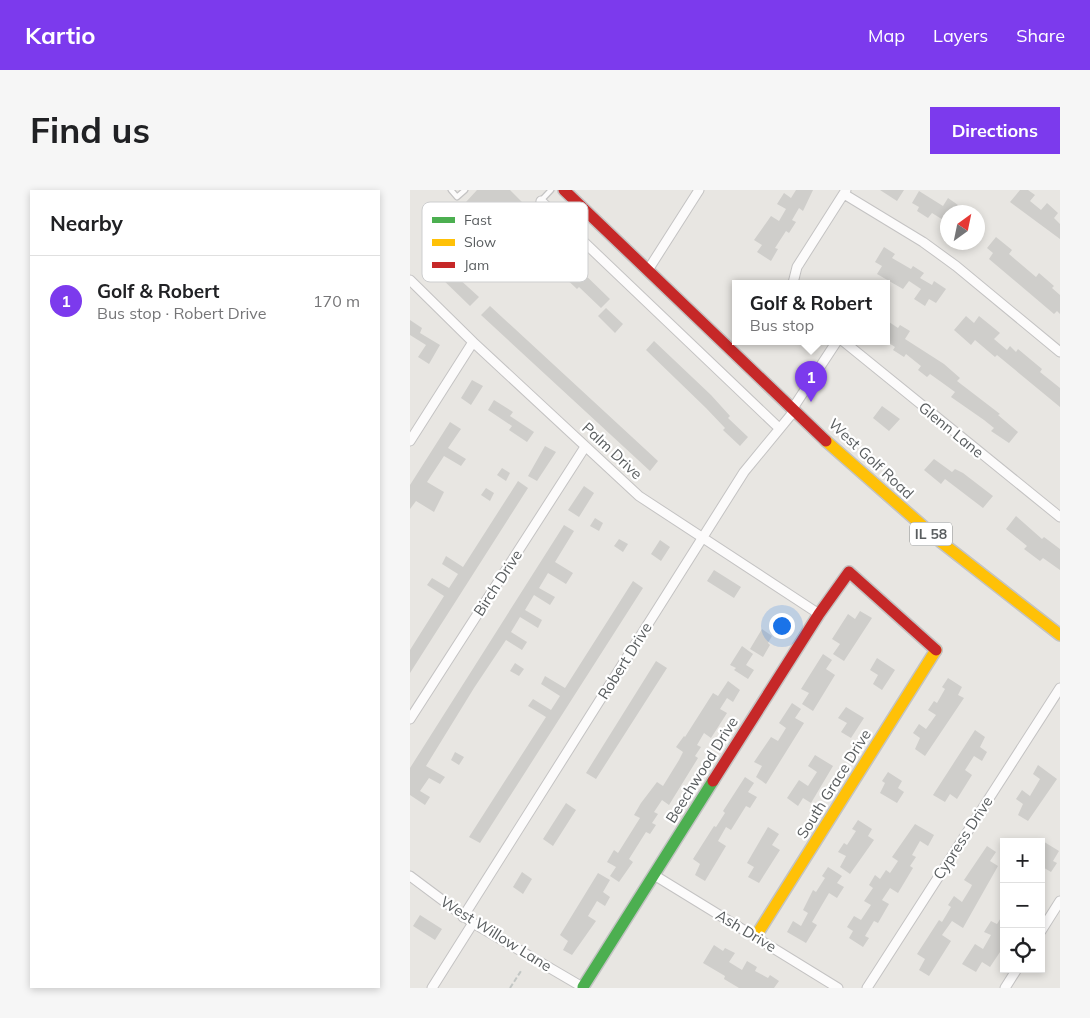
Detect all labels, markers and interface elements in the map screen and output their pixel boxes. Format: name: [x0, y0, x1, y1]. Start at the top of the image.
text: Kartio: [25, 20, 96, 50]
text: Map: [868, 24, 905, 47]
text: Layers: [933, 24, 988, 47]
text: Share: [1016, 24, 1065, 47]
button: Directions: [930, 107, 1060, 154]
text: Find us: [30, 108, 150, 152]
legend: [422, 202, 588, 282]
north arrow: [940, 205, 985, 250]
text: Nearby: [50, 210, 123, 236]
text: Fast: [464, 211, 492, 229]
text: Slow: [464, 233, 496, 251]
text: Jam: [464, 256, 489, 274]
text: Golf & Robert: [97, 279, 219, 303]
popup: [732, 280, 890, 345]
text: 1: [61, 291, 71, 311]
text: 170 m: [313, 291, 360, 311]
text: Golf & Robert: [750, 291, 872, 315]
text: Bus stop · Robert Drive: [97, 303, 266, 323]
text: Bus stop: [750, 315, 814, 335]
pin: 1: [795, 361, 827, 402]
street label: Glenn Lane: [915, 398, 988, 462]
street label: West Golf Road: [825, 414, 918, 503]
street label: Palm Drive: [578, 418, 646, 483]
road number: IL 58: [910, 522, 952, 546]
street label: Birch Drive: [469, 546, 526, 620]
your location: [769, 613, 795, 639]
street label: Robert Drive: [593, 619, 656, 703]
street label: Beechwood Drive: [661, 713, 742, 826]
street label: South Grace Drive: [792, 726, 875, 842]
street label: Cypress Drive: [929, 793, 997, 883]
map controls: [1000, 838, 1045, 973]
button: +: [1000, 838, 1045, 883]
button: −: [1000, 883, 1045, 928]
street label: West Willow Lane: [437, 892, 555, 975]
street label: Ash Drive: [713, 905, 780, 956]
button: locate: [1000, 928, 1045, 973]

